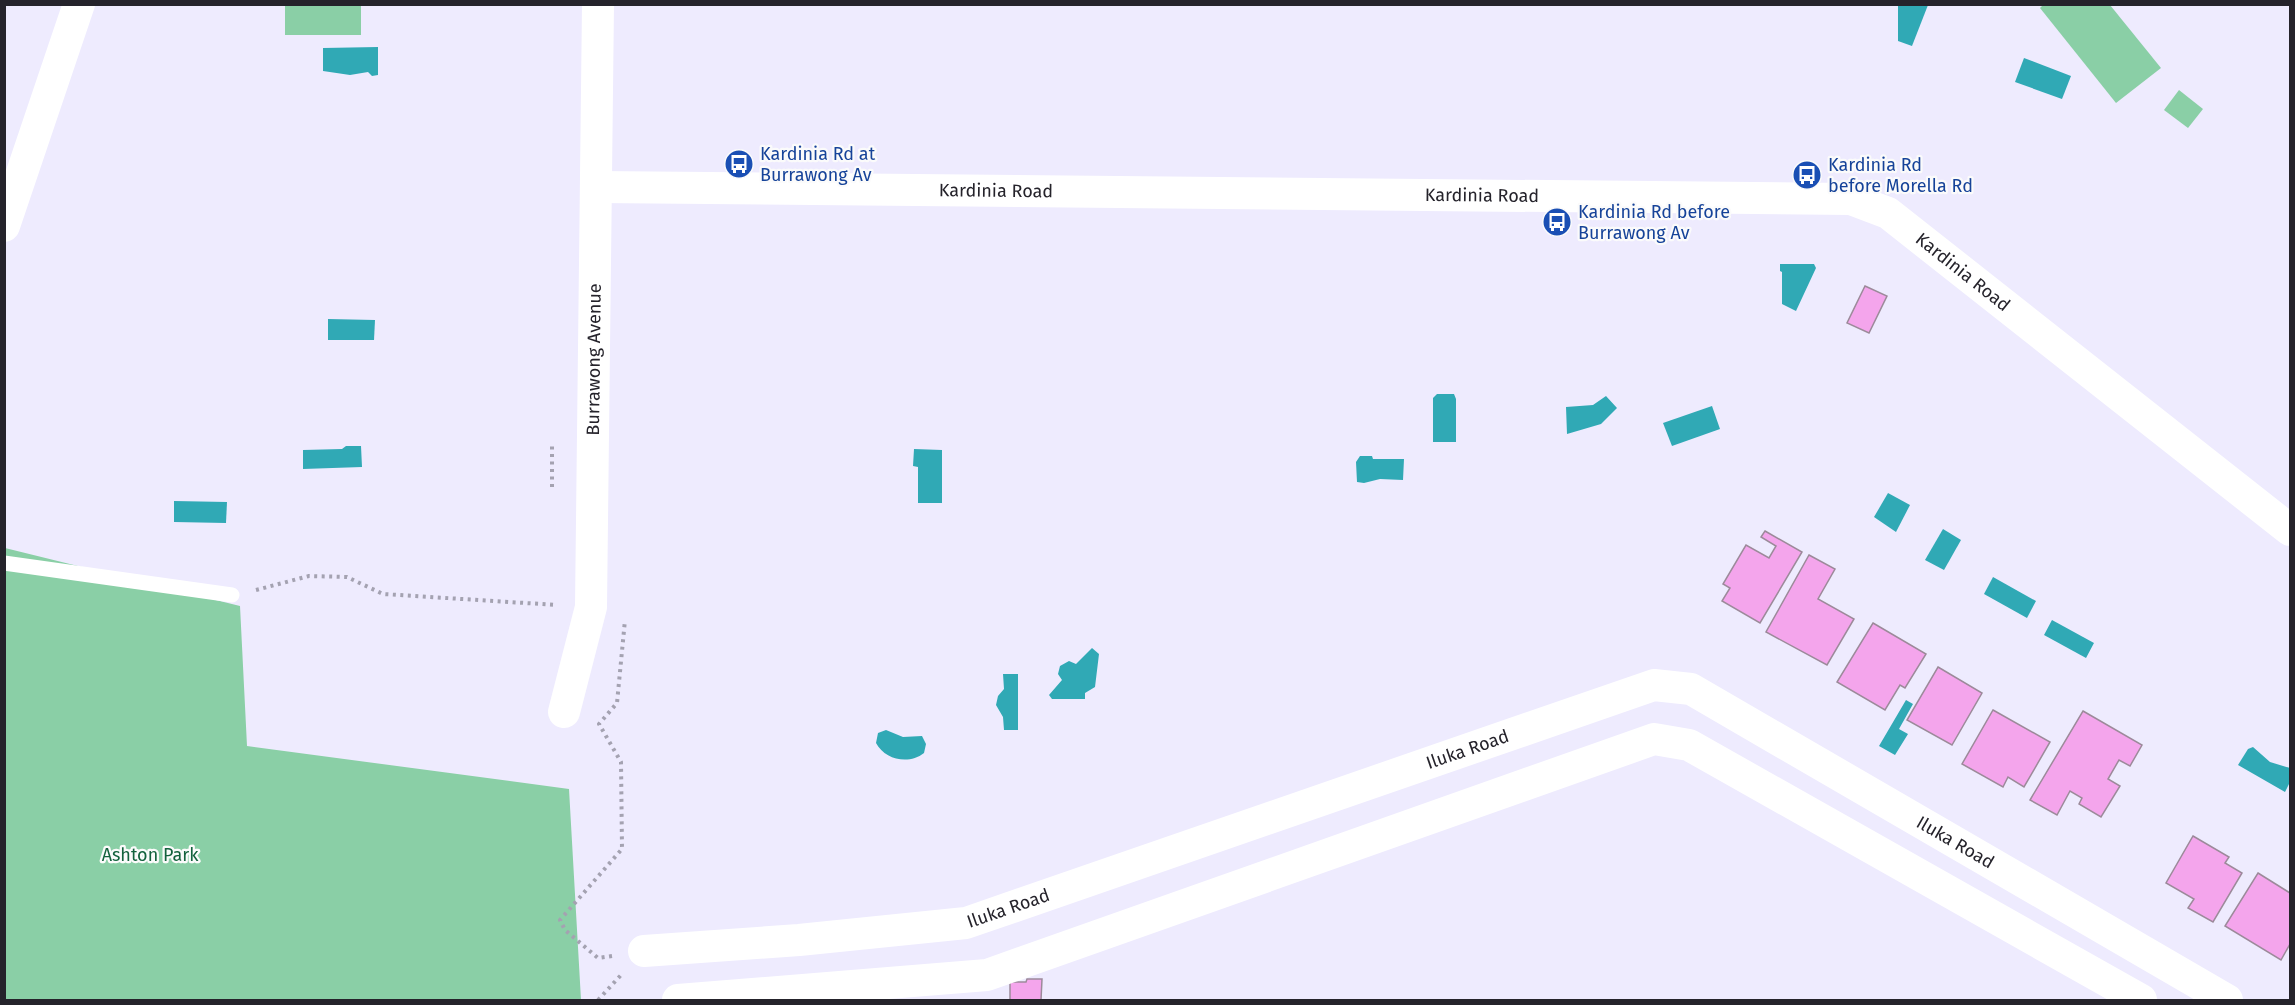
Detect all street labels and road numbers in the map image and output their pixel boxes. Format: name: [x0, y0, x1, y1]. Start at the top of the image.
street label: Kardinia Road: [939, 179, 1053, 202]
street label: Kardinia Road: [1425, 184, 1539, 207]
street label: Kardinia Road: [1911, 228, 2015, 316]
street label: Burrawong Avenue: [582, 283, 606, 436]
street label: Iluka Road: [1423, 725, 1512, 774]
street label: Iluka Road: [1912, 811, 1998, 873]
street label: Iluka Road: [964, 884, 1053, 933]

